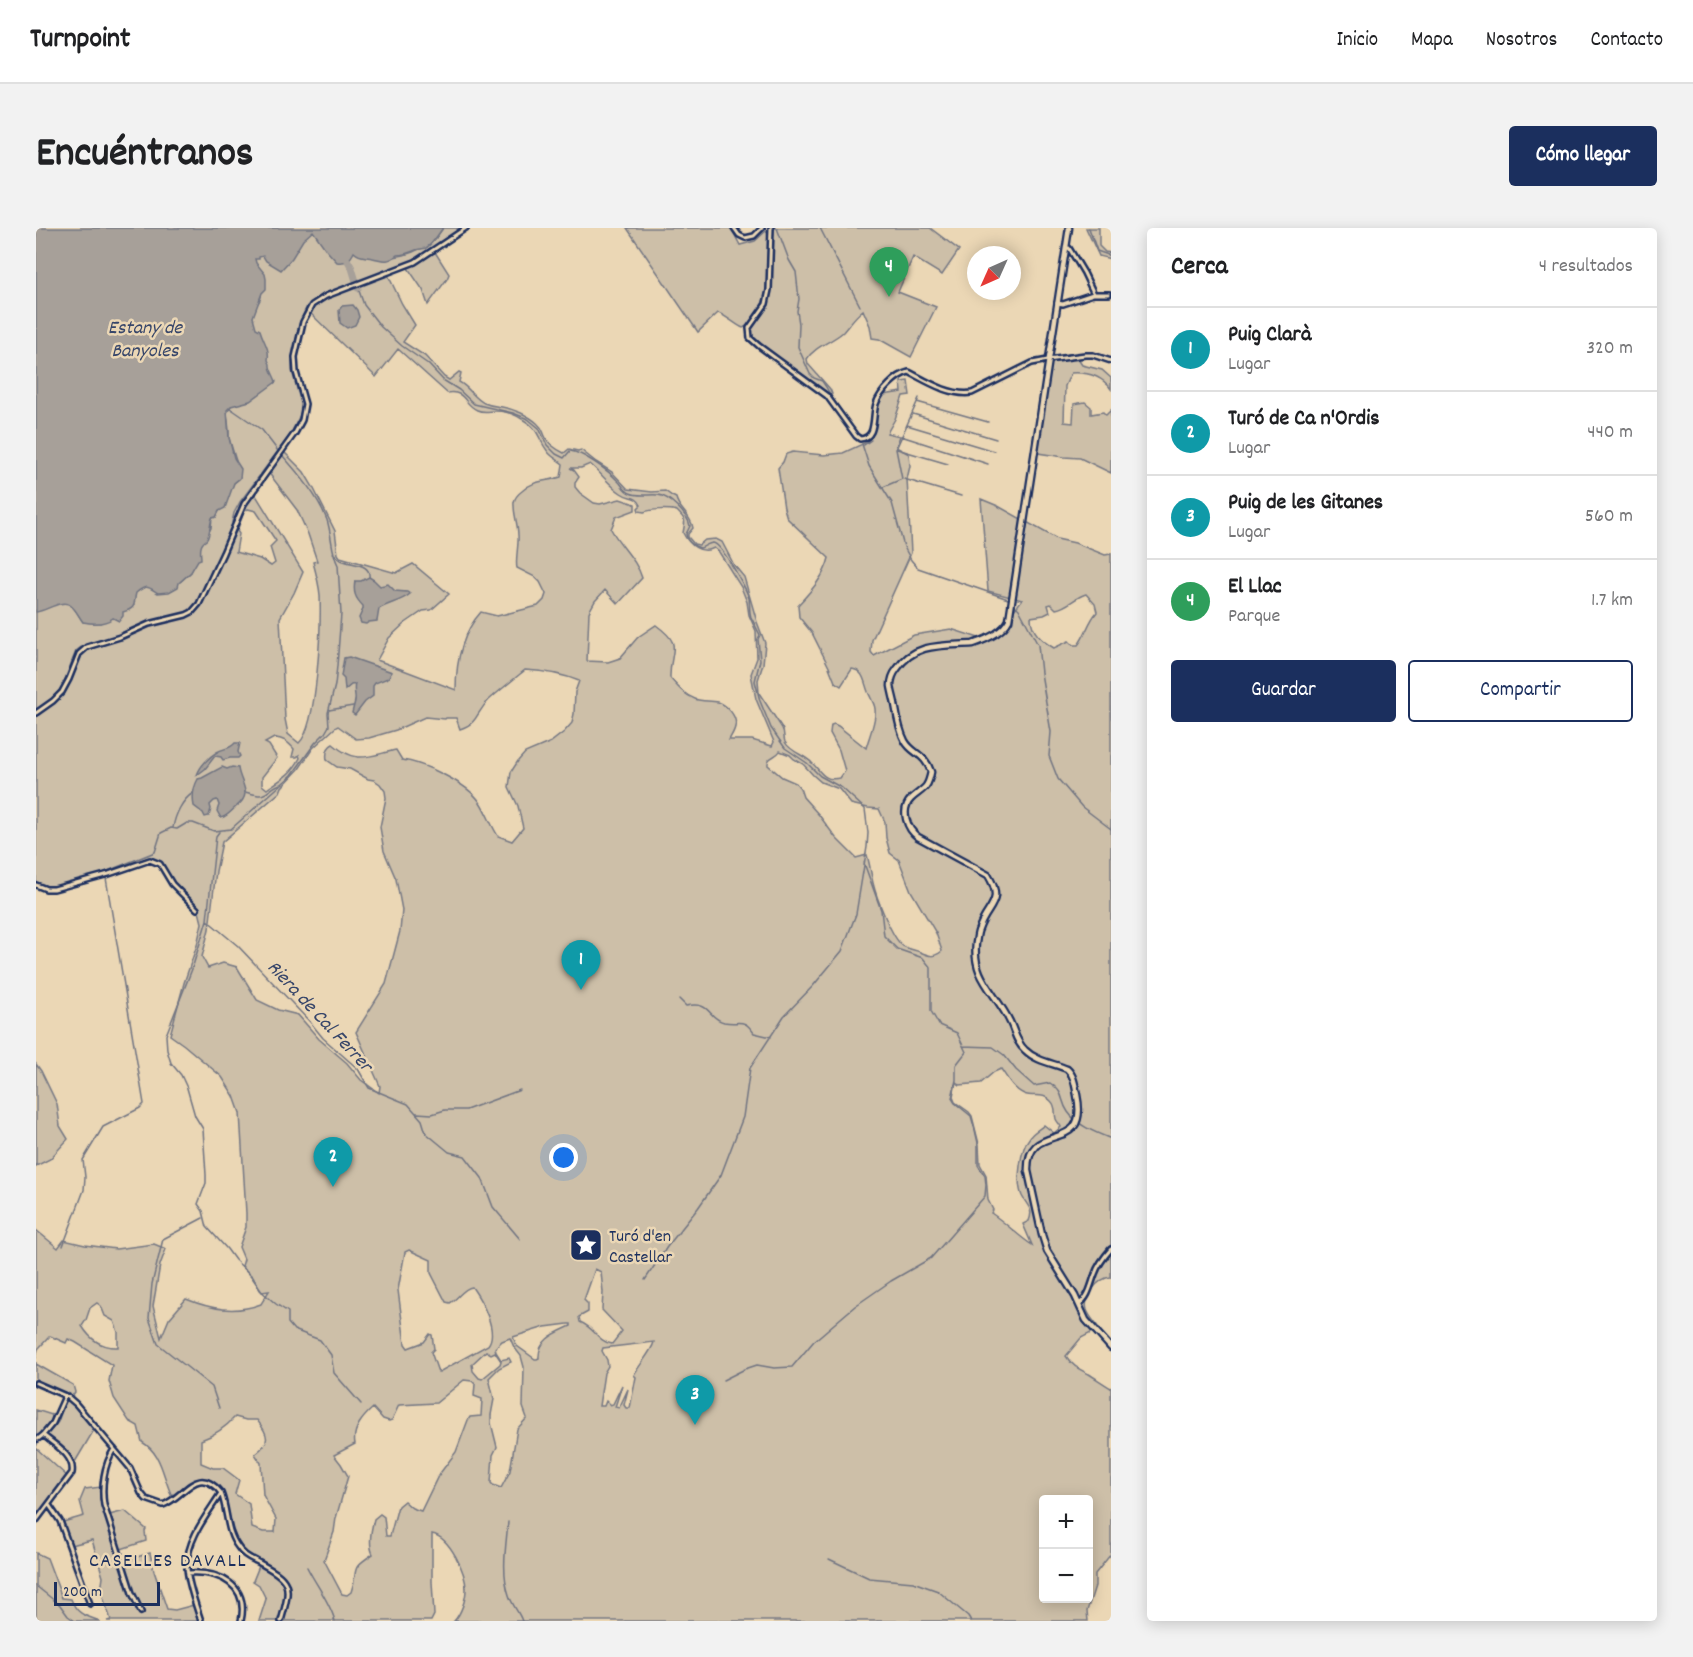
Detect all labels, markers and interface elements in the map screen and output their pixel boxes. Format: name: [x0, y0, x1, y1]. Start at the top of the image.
text: Turnpoint: [30, 21, 130, 61]
text: Inicio: [1336, 26, 1378, 56]
text: Mapa: [1411, 26, 1453, 56]
text: Nosotros: [1486, 26, 1557, 56]
text: Contacto: [1590, 26, 1663, 56]
text: Encuéntranos: [36, 126, 254, 186]
button: Cómo llegar: [1509, 126, 1657, 186]
north arrow: [967, 246, 1021, 300]
pin: 4: [870, 248, 908, 297]
text: Cerca: [1171, 249, 1228, 286]
text: 4 resultados: [1539, 253, 1633, 281]
water label: Estany de Banyoles: [108, 315, 183, 366]
text: Puig Clarà: [1228, 320, 1312, 351]
text: 1: [1188, 335, 1193, 363]
text: 320 m: [1586, 335, 1633, 363]
text: Lugar: [1228, 351, 1270, 379]
text: Turó de Ca n'Ordis: [1228, 404, 1379, 435]
text: 2: [1186, 419, 1195, 447]
text: 440 m: [1587, 419, 1633, 447]
text: Lugar: [1228, 435, 1270, 463]
text: Puig de les Gitanes: [1228, 488, 1383, 519]
text: 3: [1186, 503, 1195, 531]
text: 560 m: [1585, 503, 1633, 531]
text: Lugar: [1228, 519, 1270, 547]
text: El Llac: [1228, 572, 1282, 603]
text: 4: [1186, 587, 1195, 615]
text: 1.7 km: [1591, 587, 1633, 615]
text: Parque: [1228, 603, 1280, 631]
button: Guardar: [1171, 660, 1396, 722]
button: Compartir: [1408, 660, 1633, 722]
pin: 1: [562, 940, 600, 990]
water label: Riera de Cal Ferrer: [260, 955, 380, 1081]
pin: 2: [314, 1138, 352, 1187]
your location: [549, 1143, 578, 1172]
place label: Turó d'en Castellar: [609, 1225, 672, 1271]
place icon: Turó d'en Castellar: [568, 1227, 604, 1263]
pin: 3: [676, 1376, 714, 1425]
map controls: [1039, 1495, 1093, 1603]
button: +: [1039, 1495, 1093, 1549]
district label: CASELLES DAVALL: [89, 1548, 247, 1576]
button: −: [1039, 1549, 1093, 1603]
scale bar: [54, 1579, 160, 1606]
text: 200 m: [63, 1581, 102, 1604]

